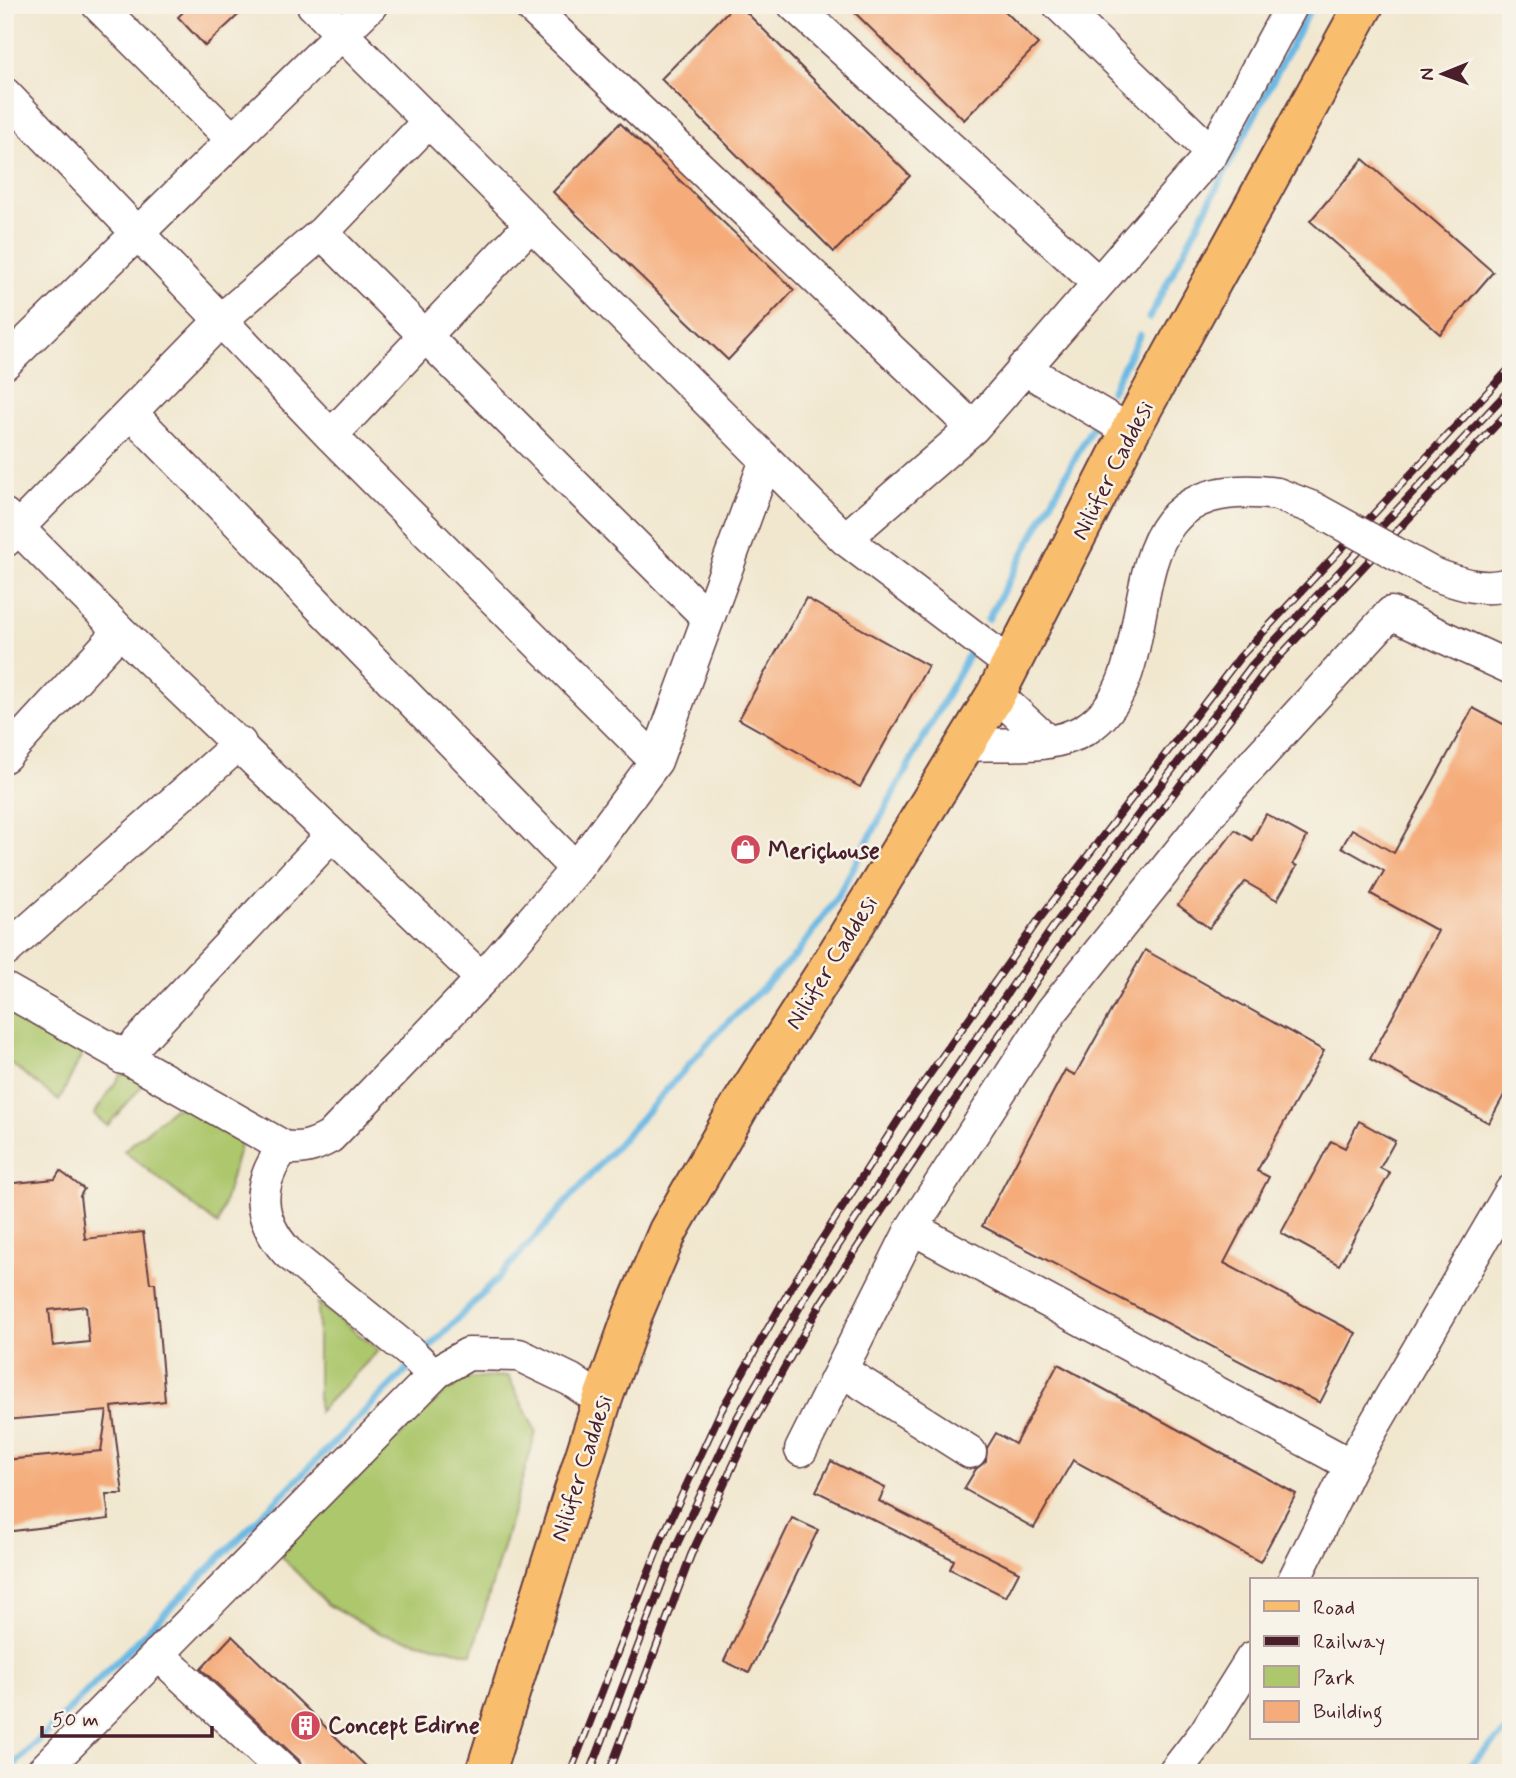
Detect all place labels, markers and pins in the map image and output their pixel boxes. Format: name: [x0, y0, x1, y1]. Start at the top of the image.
shop icon: Meriçhouse: [728, 833, 762, 867]
place label: Meriçhouse: [768, 836, 880, 867]
building icon: Concept Edirne: [288, 1708, 322, 1742]
place label: Concept Edirne: [328, 1711, 480, 1742]

